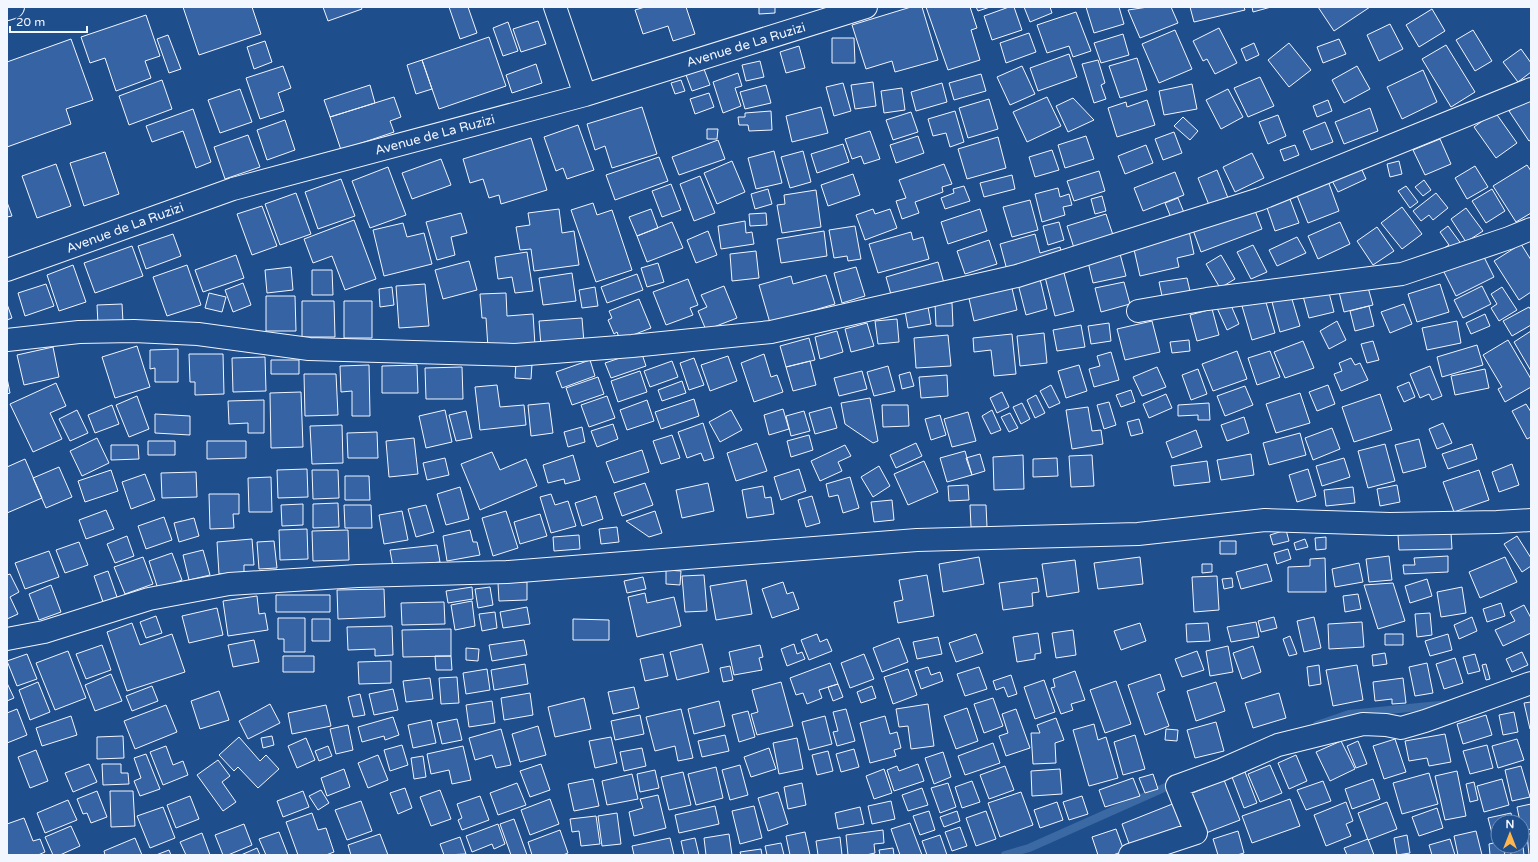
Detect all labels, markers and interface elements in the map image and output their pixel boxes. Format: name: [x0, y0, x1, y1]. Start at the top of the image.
scale bar: [10, 8, 87, 34]
text: 20 m: [16, 15, 45, 29]
street label: Avenue de La Ruzizi: [685, 19, 807, 71]
street label: Avenue de La Ruzizi: [373, 111, 497, 159]
street label: Avenue de La Ruzizi: [64, 199, 186, 257]
north arrow: [1490, 814, 1530, 854]
text: N: [1506, 818, 1514, 831]

